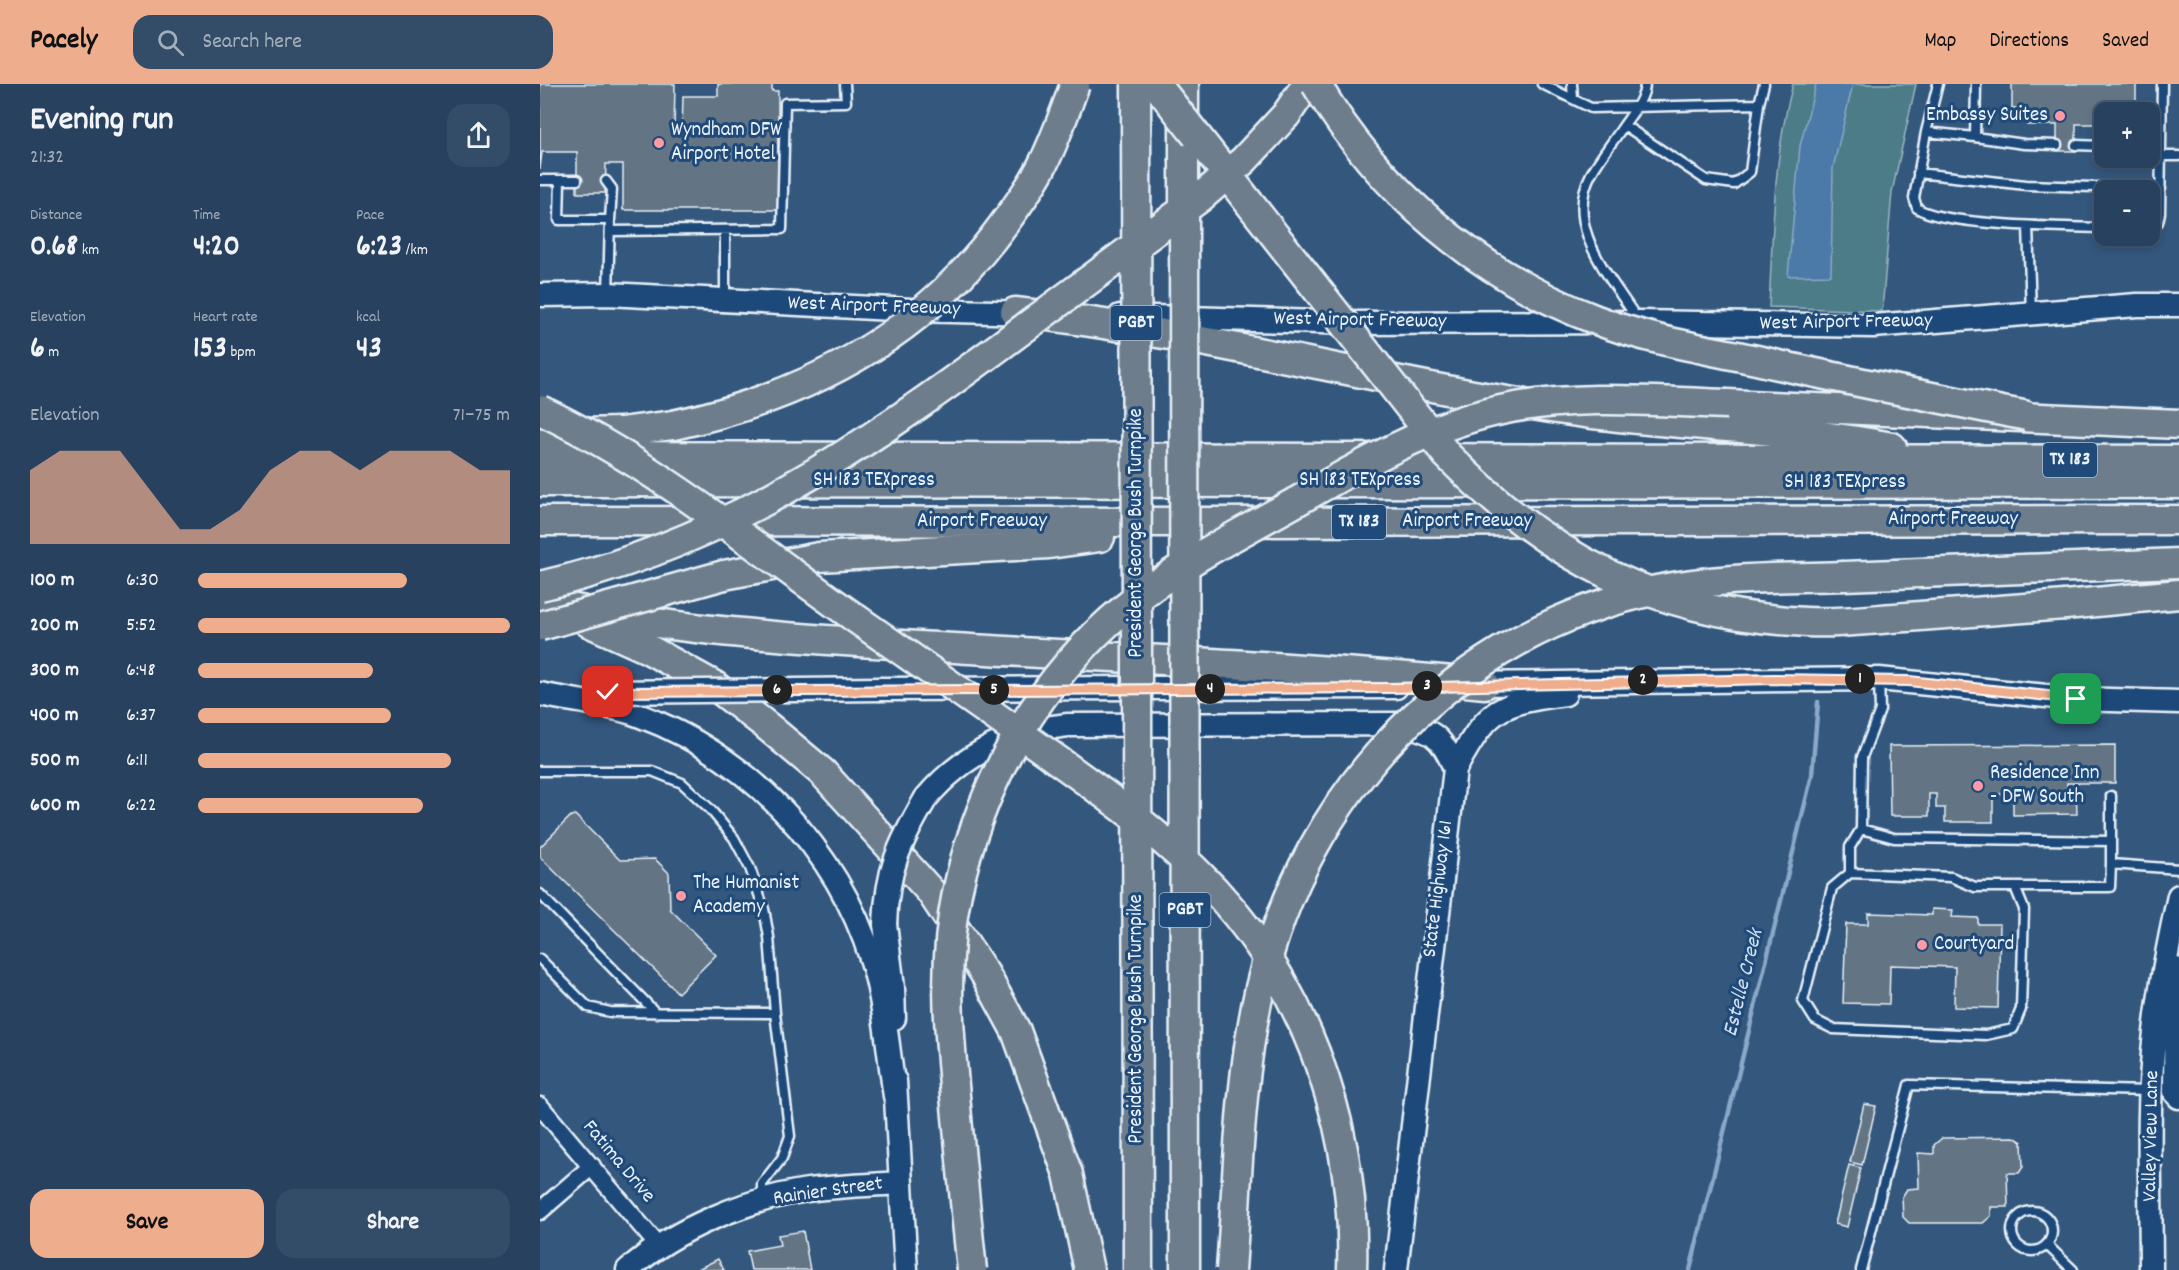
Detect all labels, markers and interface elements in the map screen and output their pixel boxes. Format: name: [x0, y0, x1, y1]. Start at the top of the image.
search box: [133, 15, 553, 69]
text: Pacely: [30, 22, 97, 62]
icon: search: [154, 26, 187, 59]
text: Search here: [202, 27, 302, 58]
text: Map: [1925, 27, 1956, 57]
text: Directions: [1989, 27, 2069, 57]
text: Saved: [2102, 27, 2149, 57]
text: Evening run: [30, 98, 174, 145]
place label: Embassy Suites: [1926, 101, 2048, 131]
map controls: [2094, 102, 2160, 246]
button: +: [2094, 102, 2160, 168]
button: share: [447, 104, 510, 167]
marker: Embassy Suites: [2053, 109, 2067, 123]
place label: Wyndham DFW Airport Hotel: [671, 116, 783, 170]
marker: Wyndham DFW Airport Hotel: [652, 136, 666, 150]
text: 21:32: [30, 144, 64, 172]
button: −: [2094, 180, 2160, 246]
text: Distance: [30, 204, 82, 227]
text: Time: [193, 204, 220, 227]
text: Pace: [356, 204, 384, 227]
text: 0.68: [30, 227, 78, 270]
text: 4:20: [193, 227, 240, 270]
text: 6:23: [356, 227, 402, 270]
text: km: [78, 239, 99, 262]
text: /km: [402, 239, 428, 262]
street label: West Airport Freeway: [787, 289, 961, 325]
street label: West Airport Freeway: [1273, 304, 1447, 338]
text: Elevation: [30, 306, 86, 329]
text: Heart rate: [193, 306, 258, 329]
text: kcal: [356, 306, 380, 329]
road number: PGBT: [1110, 306, 1162, 340]
street label: West Airport Freeway: [1759, 306, 1933, 340]
text: 6: [30, 329, 45, 372]
text: 153: [193, 329, 227, 372]
text: 43: [356, 329, 382, 372]
text: m: [45, 341, 59, 364]
text: bpm: [227, 341, 256, 364]
text: Elevation: [30, 402, 100, 430]
text: 71–75 m: [453, 402, 510, 430]
street label: President George Bush Turnpike: [1122, 408, 1152, 658]
road number: TX 183: [2043, 443, 2097, 477]
street label: SH 183 TEXpress: [813, 466, 935, 496]
street label: SH 183 TEXpress: [1299, 466, 1421, 496]
street label: SH 183 TEXpress: [1784, 468, 1906, 498]
road number: TX 183: [1332, 505, 1386, 539]
street label: Airport Freeway: [1888, 505, 2018, 535]
street label: Airport Freeway: [917, 507, 1047, 537]
street label: Airport Freeway: [1402, 507, 1532, 537]
text: 100 m: [30, 567, 75, 595]
text: 6:30: [126, 567, 159, 595]
text: 200 m: [30, 612, 79, 640]
text: 5:52: [126, 612, 157, 640]
text: 300 m: [30, 657, 79, 685]
text: 6:48: [126, 657, 155, 685]
pin: 1: [1845, 664, 1875, 694]
pin: 2: [1628, 665, 1658, 695]
pin: [582, 666, 633, 717]
text: 1: [1858, 667, 1862, 690]
text: 2: [1640, 668, 1647, 691]
pin: 3: [1412, 671, 1442, 701]
pin: [2050, 673, 2101, 724]
pin: 4: [1195, 674, 1225, 704]
text: 3: [1423, 674, 1431, 697]
icon: check: [591, 675, 624, 708]
pin: 6: [762, 675, 792, 705]
pin: 5: [979, 675, 1009, 705]
text: 4: [1207, 677, 1213, 700]
text: 6: [773, 678, 781, 701]
text: 5: [990, 678, 998, 701]
icon: arrive: [2059, 682, 2092, 715]
text: 400 m: [30, 702, 78, 730]
text: 6:37: [126, 702, 156, 730]
text: 500 m: [30, 747, 79, 775]
text: 6:11: [126, 747, 148, 775]
place label: Residence Inn - DFW South: [1990, 759, 2099, 813]
marker: Residence Inn - DFW South: [1971, 779, 1985, 793]
text: 600 m: [30, 792, 80, 820]
text: 6:22: [126, 792, 157, 820]
street label: State Highway 161: [1416, 819, 1462, 959]
place label: The Humanist Academy: [693, 869, 800, 923]
marker: The Humanist Academy: [674, 889, 688, 903]
road number: PGBT: [1160, 893, 1210, 927]
street label: President George Bush Turnpike: [1122, 894, 1152, 1144]
water label: Estelle Creek: [1716, 924, 1773, 1040]
place label: Courtyard: [1934, 930, 2014, 960]
marker: Courtyard: [1915, 938, 1929, 952]
street label: Valley View Lane: [2136, 1070, 2168, 1202]
street label: Fatima Drive: [574, 1114, 662, 1210]
street label: Rainier Street: [771, 1169, 885, 1215]
button: Save: [30, 1189, 264, 1258]
button: Share: [276, 1189, 510, 1258]

